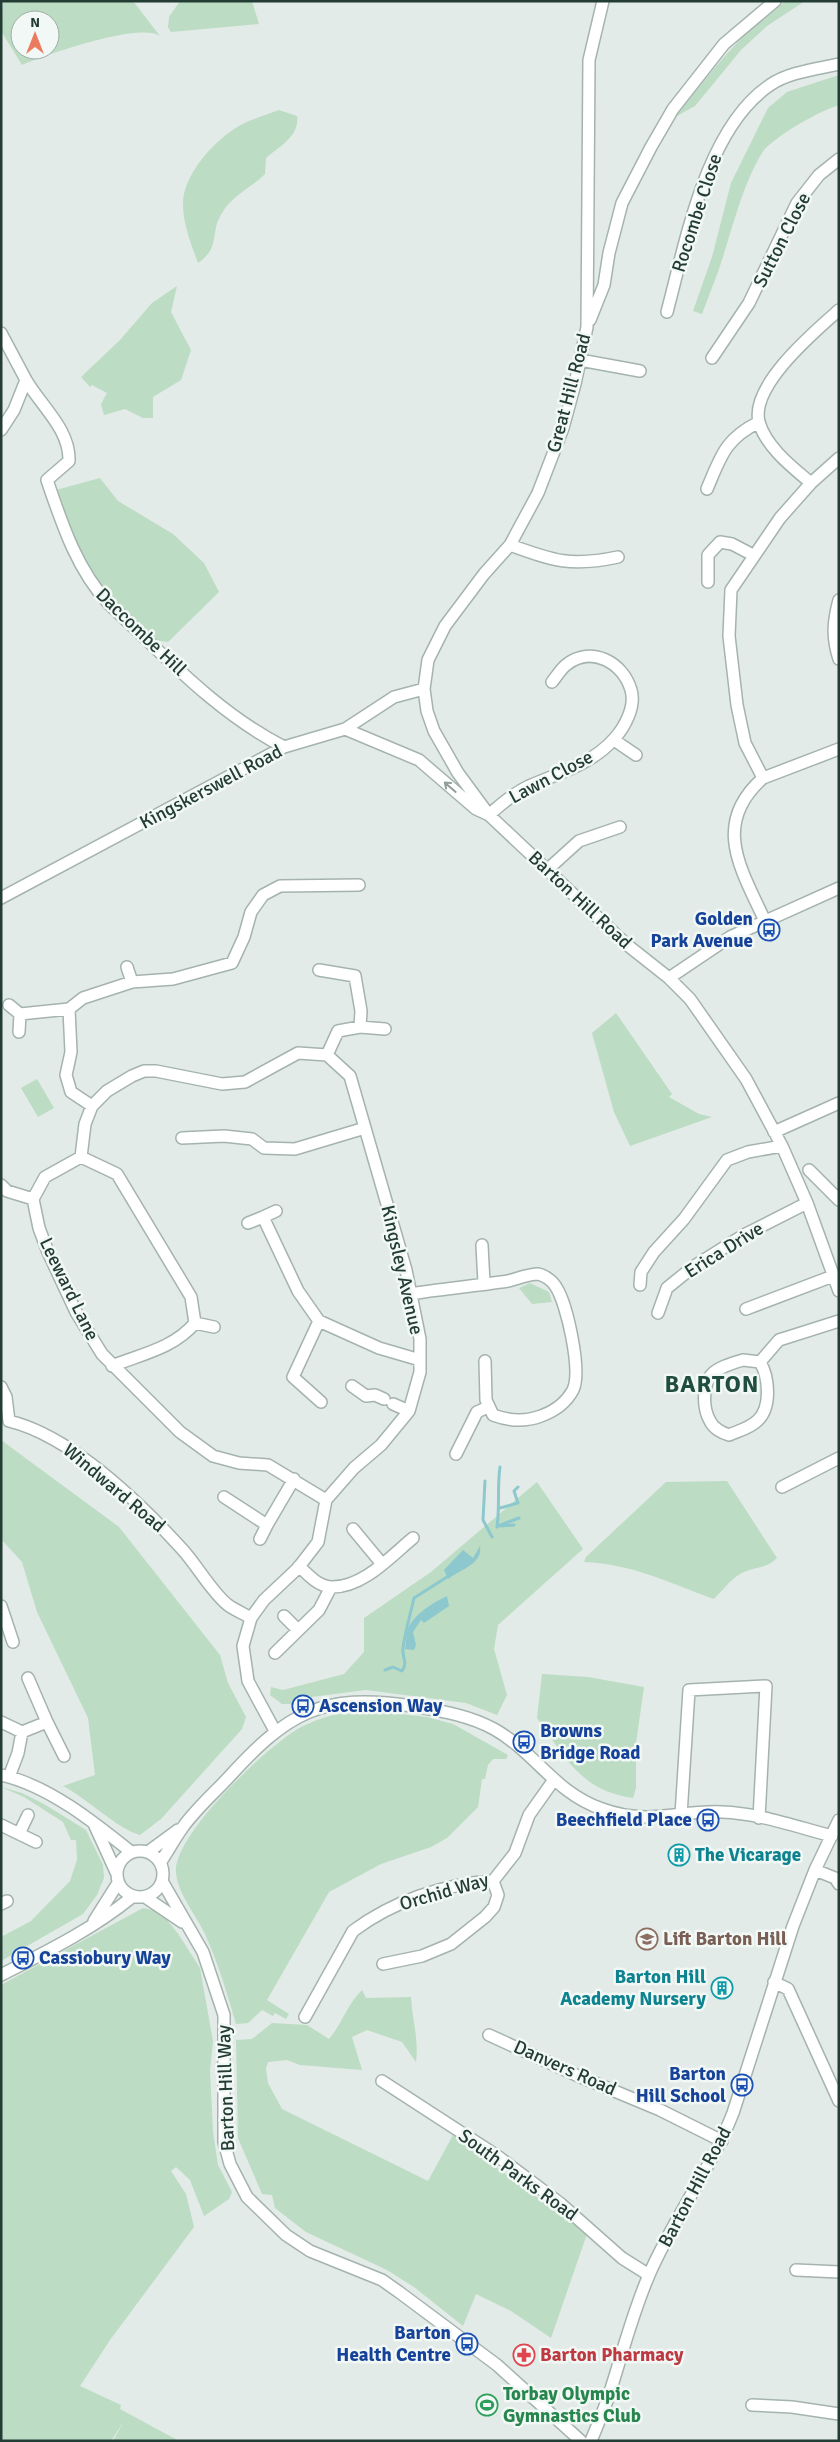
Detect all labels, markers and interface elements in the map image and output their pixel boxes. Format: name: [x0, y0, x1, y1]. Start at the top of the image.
north arrow: [10, 10, 60, 60]
text: N: [30, 14, 40, 31]
street label: Rocombe Close: [667, 151, 727, 275]
street label: Sutton Close: [748, 189, 816, 291]
street label: Great Hill Road: [542, 331, 596, 455]
street label: Daccombe Hill: [91, 583, 191, 681]
street label: Kingskerswell Road: [136, 739, 286, 835]
street label: Lawn Close: [505, 745, 597, 809]
one-way arrow: [443, 781, 456, 793]
street label: Barton Hill Road: [523, 846, 637, 954]
place label: Golden Park Avenue: [650, 907, 753, 953]
bus stop icon: Golden Park Avenue: [757, 918, 781, 942]
street label: Kingsley Avenue: [375, 1203, 429, 1337]
street label: Erica Drive: [680, 1216, 768, 1284]
street label: Leeward Lane: [34, 1234, 104, 1344]
district label: BARTON: [664, 1369, 760, 1399]
street label: Windward Road: [58, 1438, 170, 1538]
bus stop icon: Ascension Way: [291, 1694, 315, 1718]
place label: Ascension Way: [319, 1694, 443, 1718]
place label: Browns Bridge Road: [540, 1719, 640, 1765]
bus stop icon: Browns Bridge Road: [512, 1730, 536, 1754]
place label: Beechfield Place: [556, 1808, 692, 1832]
bus stop icon: Beechfield Place: [696, 1808, 720, 1832]
building icon: The Vicarage: [667, 1843, 691, 1867]
place label: The Vicarage: [695, 1843, 801, 1867]
street label: Orchid Way: [397, 1868, 491, 1916]
school or university icon: Lift Barton Hill: [635, 1927, 659, 1951]
place label: Lift Barton Hill: [663, 1927, 787, 1951]
bus stop icon: Cassiobury Way: [11, 1946, 35, 1970]
place label: Cassiobury Way: [39, 1946, 171, 1970]
place label: Barton Hill Academy Nursery: [560, 1965, 707, 2011]
building icon: Barton Hill Academy Nursery: [710, 1976, 734, 2000]
street label: Barton Hill Way: [212, 2024, 240, 2152]
street label: Danvers Road: [510, 2035, 620, 2101]
place label: Barton Hill School: [636, 2062, 726, 2108]
bus stop icon: Barton Hill School: [730, 2073, 754, 2097]
street label: Barton Hill Road: [653, 2123, 737, 2251]
street label: South Parks Road: [454, 2124, 582, 2226]
place label: Barton Health Centre: [336, 2321, 451, 2367]
bus stop icon: Barton Health Centre: [455, 2332, 479, 2356]
pharmacy icon: Barton Pharmacy: [512, 2343, 536, 2367]
place label: Barton Pharmacy: [540, 2343, 684, 2367]
place label: Torbay Olympic Gymnastics Club: [503, 2382, 641, 2428]
sports icon: Torbay Olympic Gymnastics Club: [475, 2393, 499, 2417]

